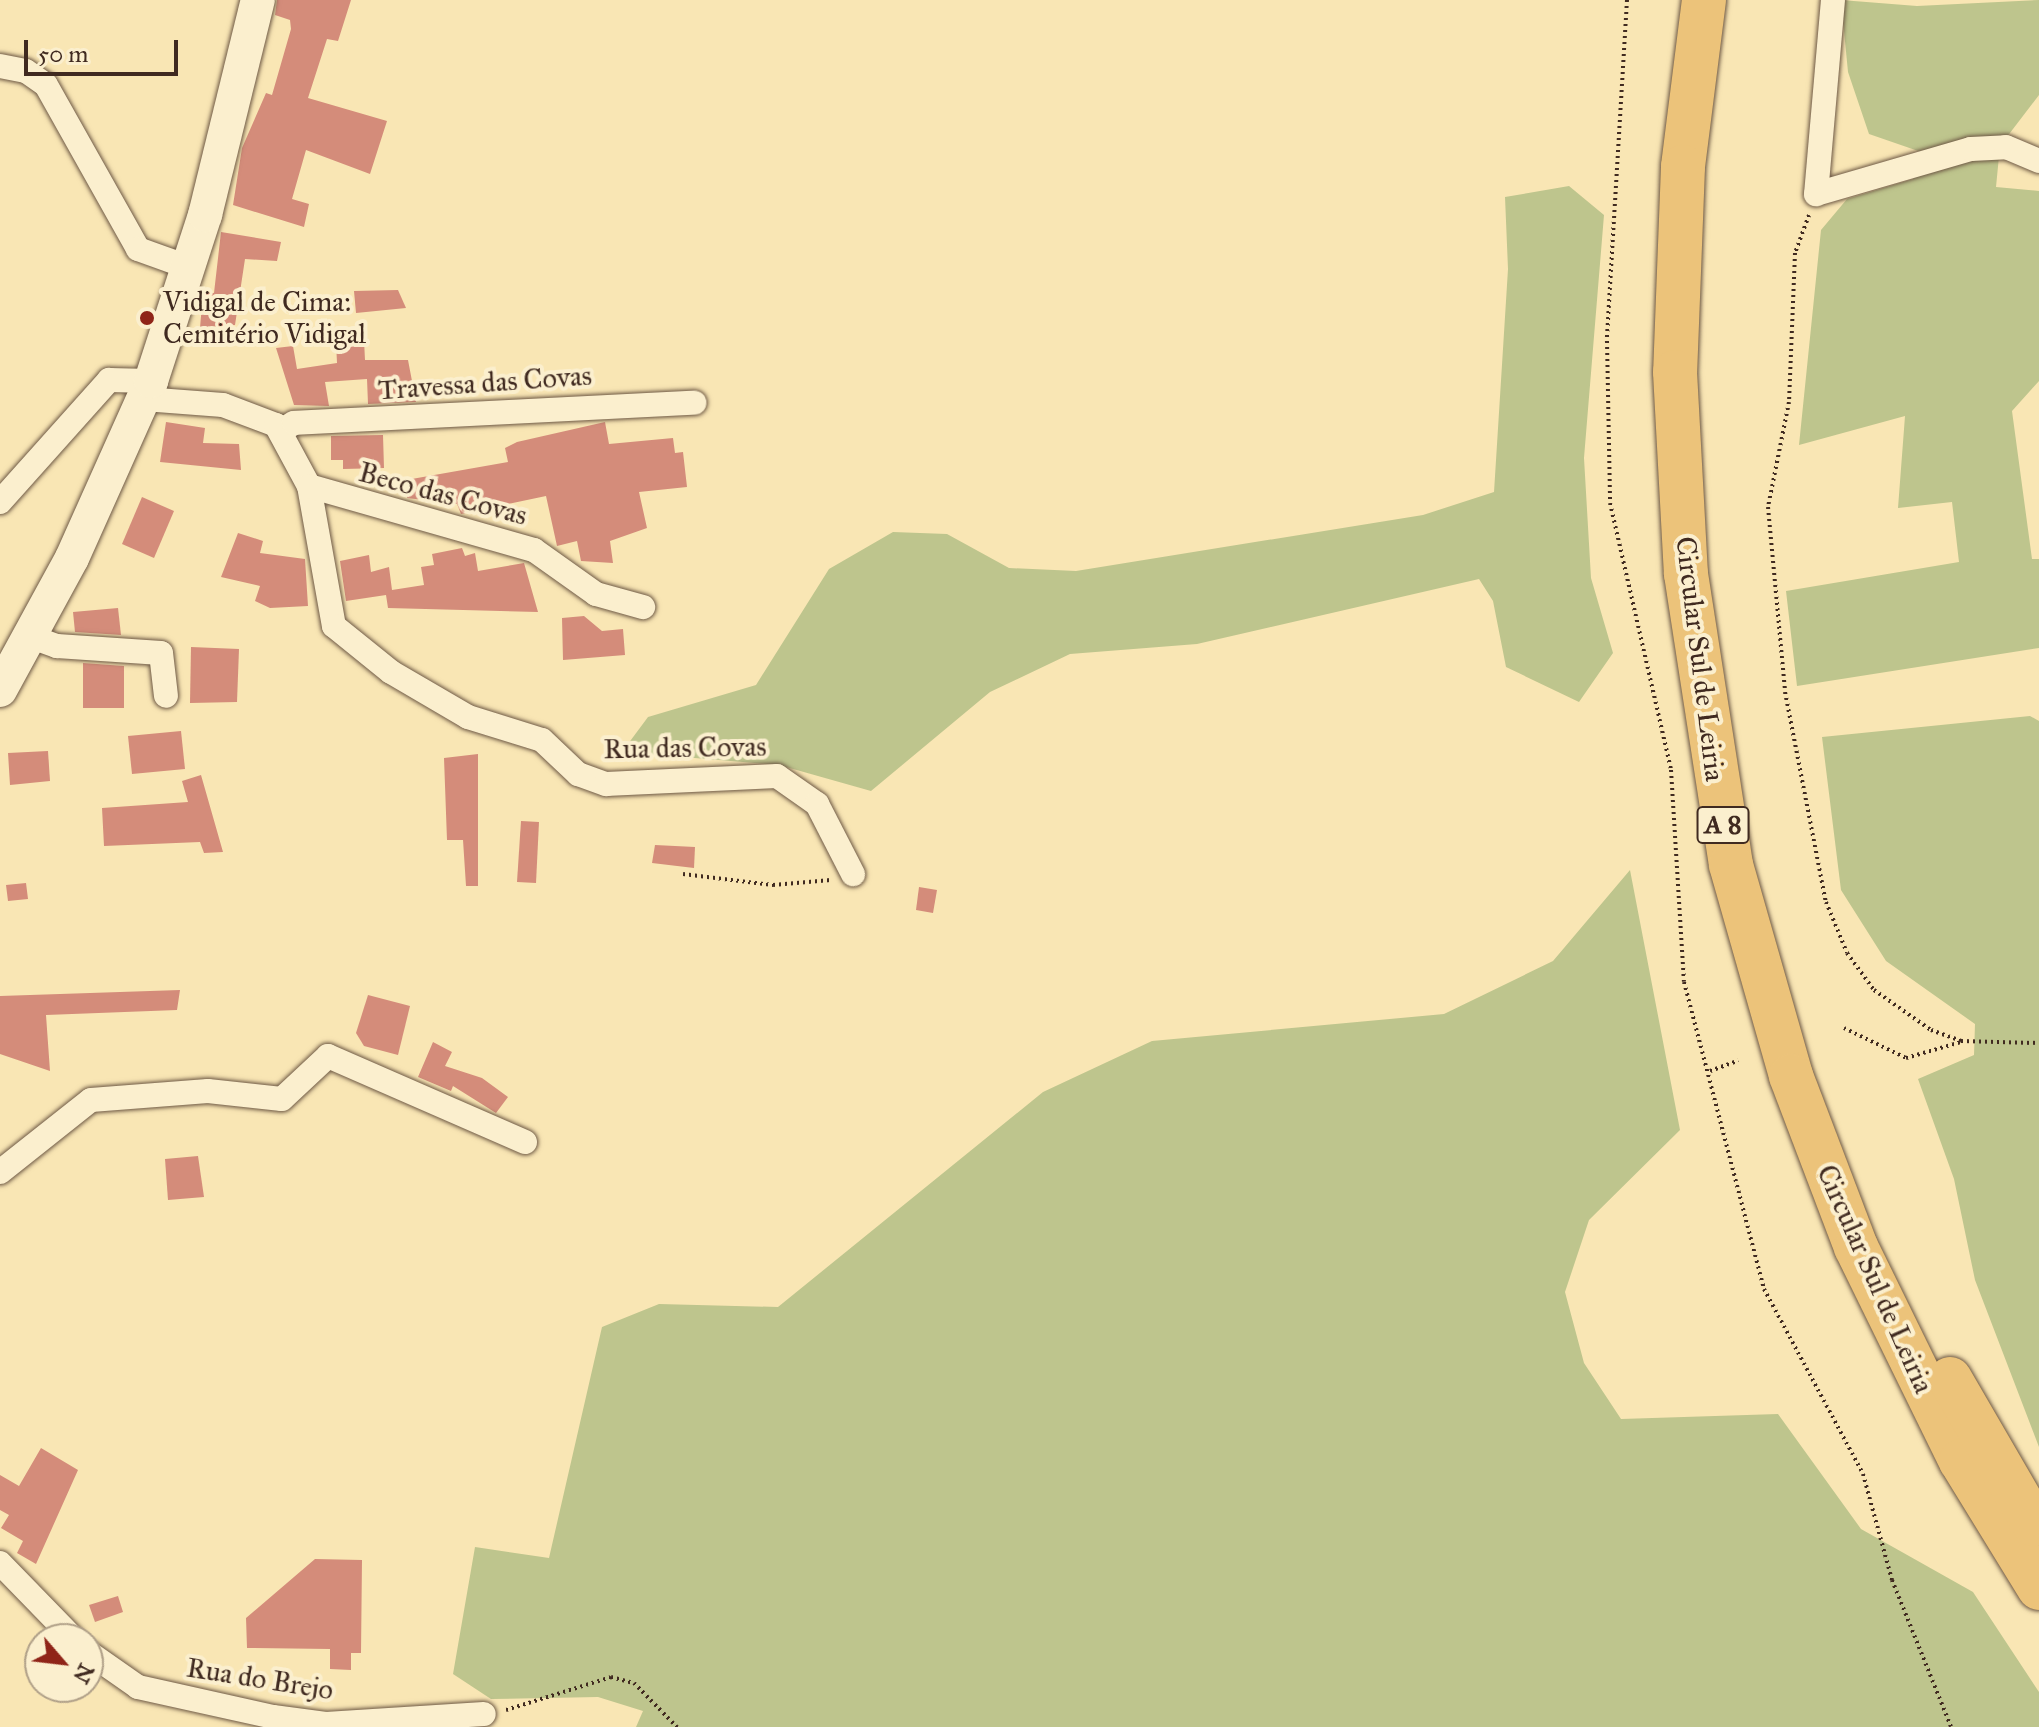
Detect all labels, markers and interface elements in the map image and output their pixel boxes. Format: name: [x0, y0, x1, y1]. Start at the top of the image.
scale bar: [28, 24, 182, 74]
text: 50 m: [38, 39, 88, 69]
place label: Vidigal de Cima: Cemitério Vidigal: [163, 285, 366, 351]
marker: Vidigal de Cima: Cemitério Vidigal: [138, 309, 156, 327]
street label: Travessa das Covas: [377, 359, 593, 407]
street label: Beco das Covas: [355, 455, 531, 533]
street label: Circular Sul de Leiria: [1668, 535, 1732, 783]
street label: Rua das Covas: [603, 730, 767, 766]
road number: A 8: [1695, 803, 1751, 847]
street label: Circular Sul de Leiria: [1810, 1160, 1940, 1398]
north arrow: [24, 1623, 104, 1703]
street label: Rua do Brejo: [184, 1651, 336, 1707]
text: N: [68, 1659, 100, 1688]

